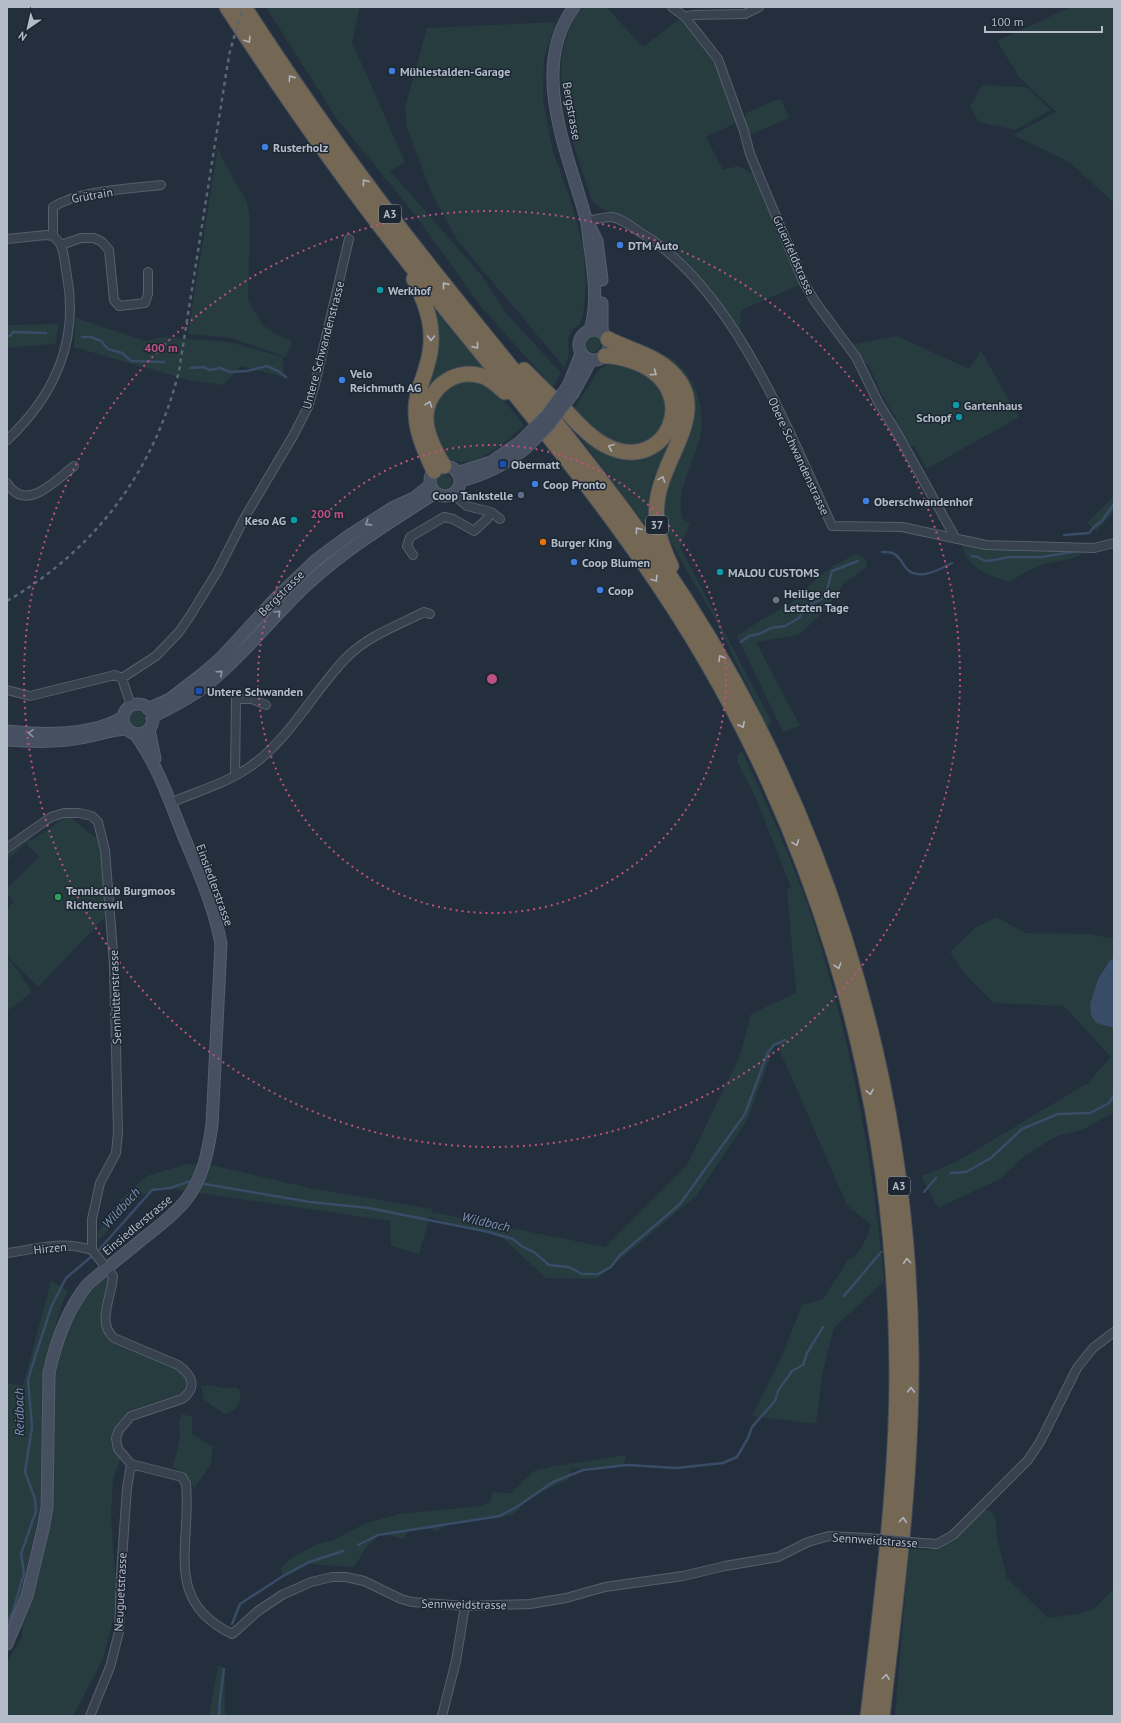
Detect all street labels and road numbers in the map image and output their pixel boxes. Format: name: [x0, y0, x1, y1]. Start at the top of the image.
street label: Bergstrasse: [559, 81, 585, 141]
street label: Grütrain: [70, 184, 114, 206]
road number: A3: [379, 205, 401, 223]
street label: Grüenfeldstrasse: [770, 213, 818, 297]
street label: Untere Schwandenstrasse: [299, 279, 347, 411]
street label: Obere Schwandenstrasse: [765, 395, 833, 517]
road number: 37: [646, 516, 668, 534]
street label: Bergstrasse: [255, 567, 307, 619]
street label: Einsiedlerstrasse: [193, 842, 237, 928]
street label: Sennhüttenstrasse: [106, 949, 124, 1045]
road number: A3: [888, 1177, 910, 1195]
street label: Einsiedlerstrasse: [99, 1192, 175, 1258]
street label: Hirzen: [33, 1239, 67, 1257]
street label: Sennweidstrasse: [832, 1530, 918, 1550]
street label: Neuguetstrasse: [110, 1552, 130, 1632]
street label: Sennweidstrasse: [421, 1596, 507, 1612]

